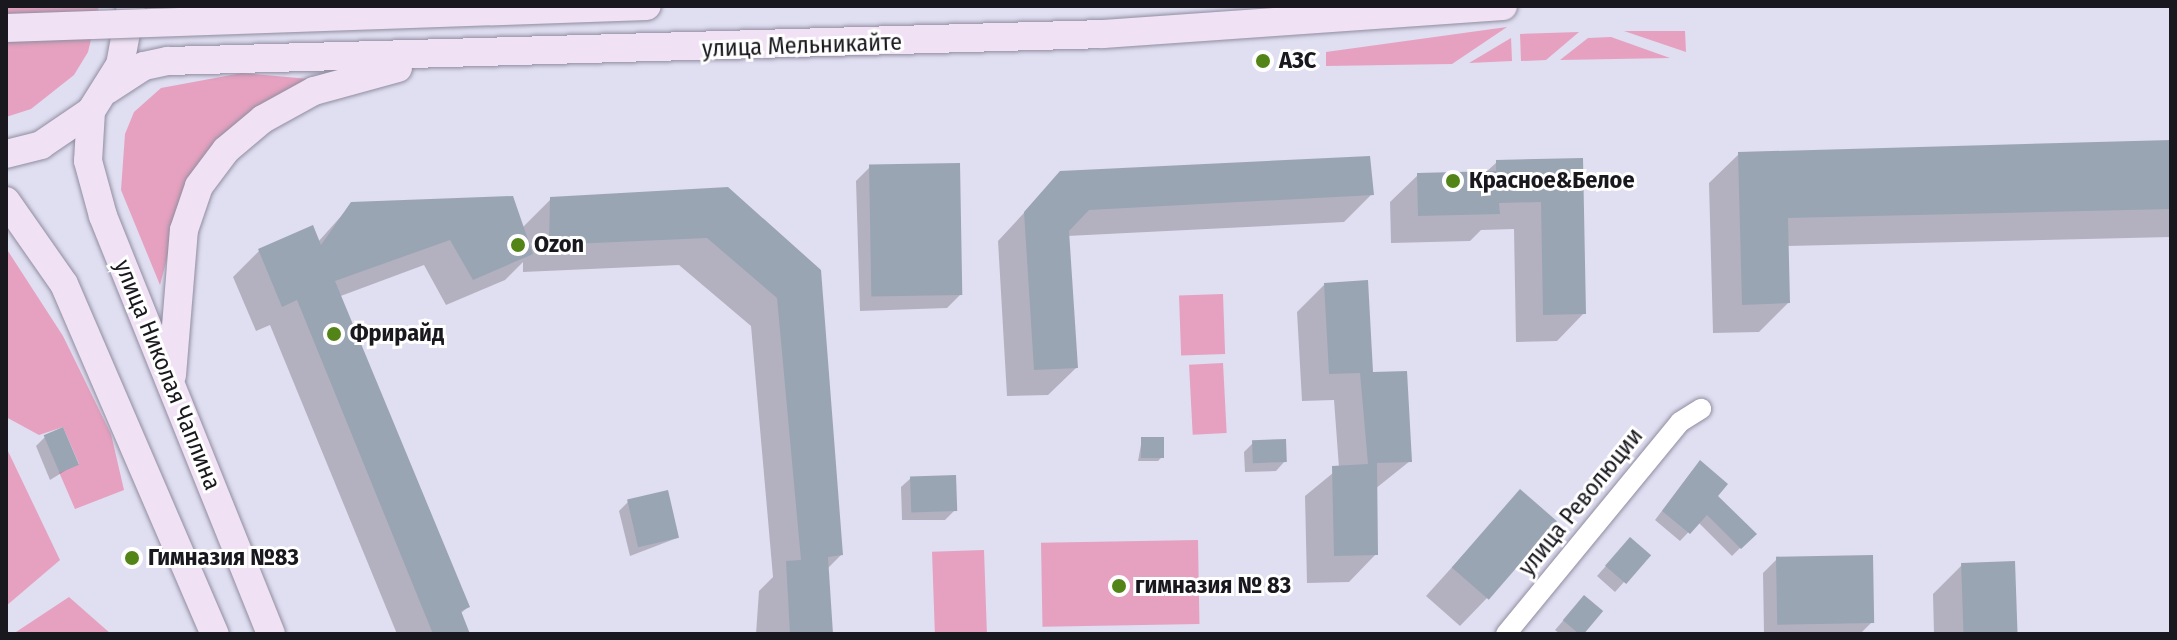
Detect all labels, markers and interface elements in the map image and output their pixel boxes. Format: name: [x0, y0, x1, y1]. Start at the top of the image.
street label: улица Мельникайте: [702, 28, 902, 64]
place label: АЗС: [1279, 47, 1316, 75]
marker: АЗС: [1254, 52, 1272, 70]
place label: Красное&Белое: [1469, 167, 1635, 195]
marker: Красное&Белое: [1444, 172, 1462, 190]
place label: Ozon: [534, 231, 584, 259]
marker: Ozon: [509, 236, 527, 254]
street label: улица Николая Чаплина: [108, 256, 226, 494]
place label: Фрирайд: [350, 320, 444, 348]
marker: Фрирайд: [325, 325, 343, 343]
street label: улица Революции: [1513, 422, 1649, 582]
place label: Гимназия №83: [148, 544, 299, 572]
marker: Гимназия №83: [123, 549, 141, 567]
place label: гимназия № 83: [1135, 572, 1291, 600]
marker: гимназия № 83: [1110, 577, 1128, 595]

